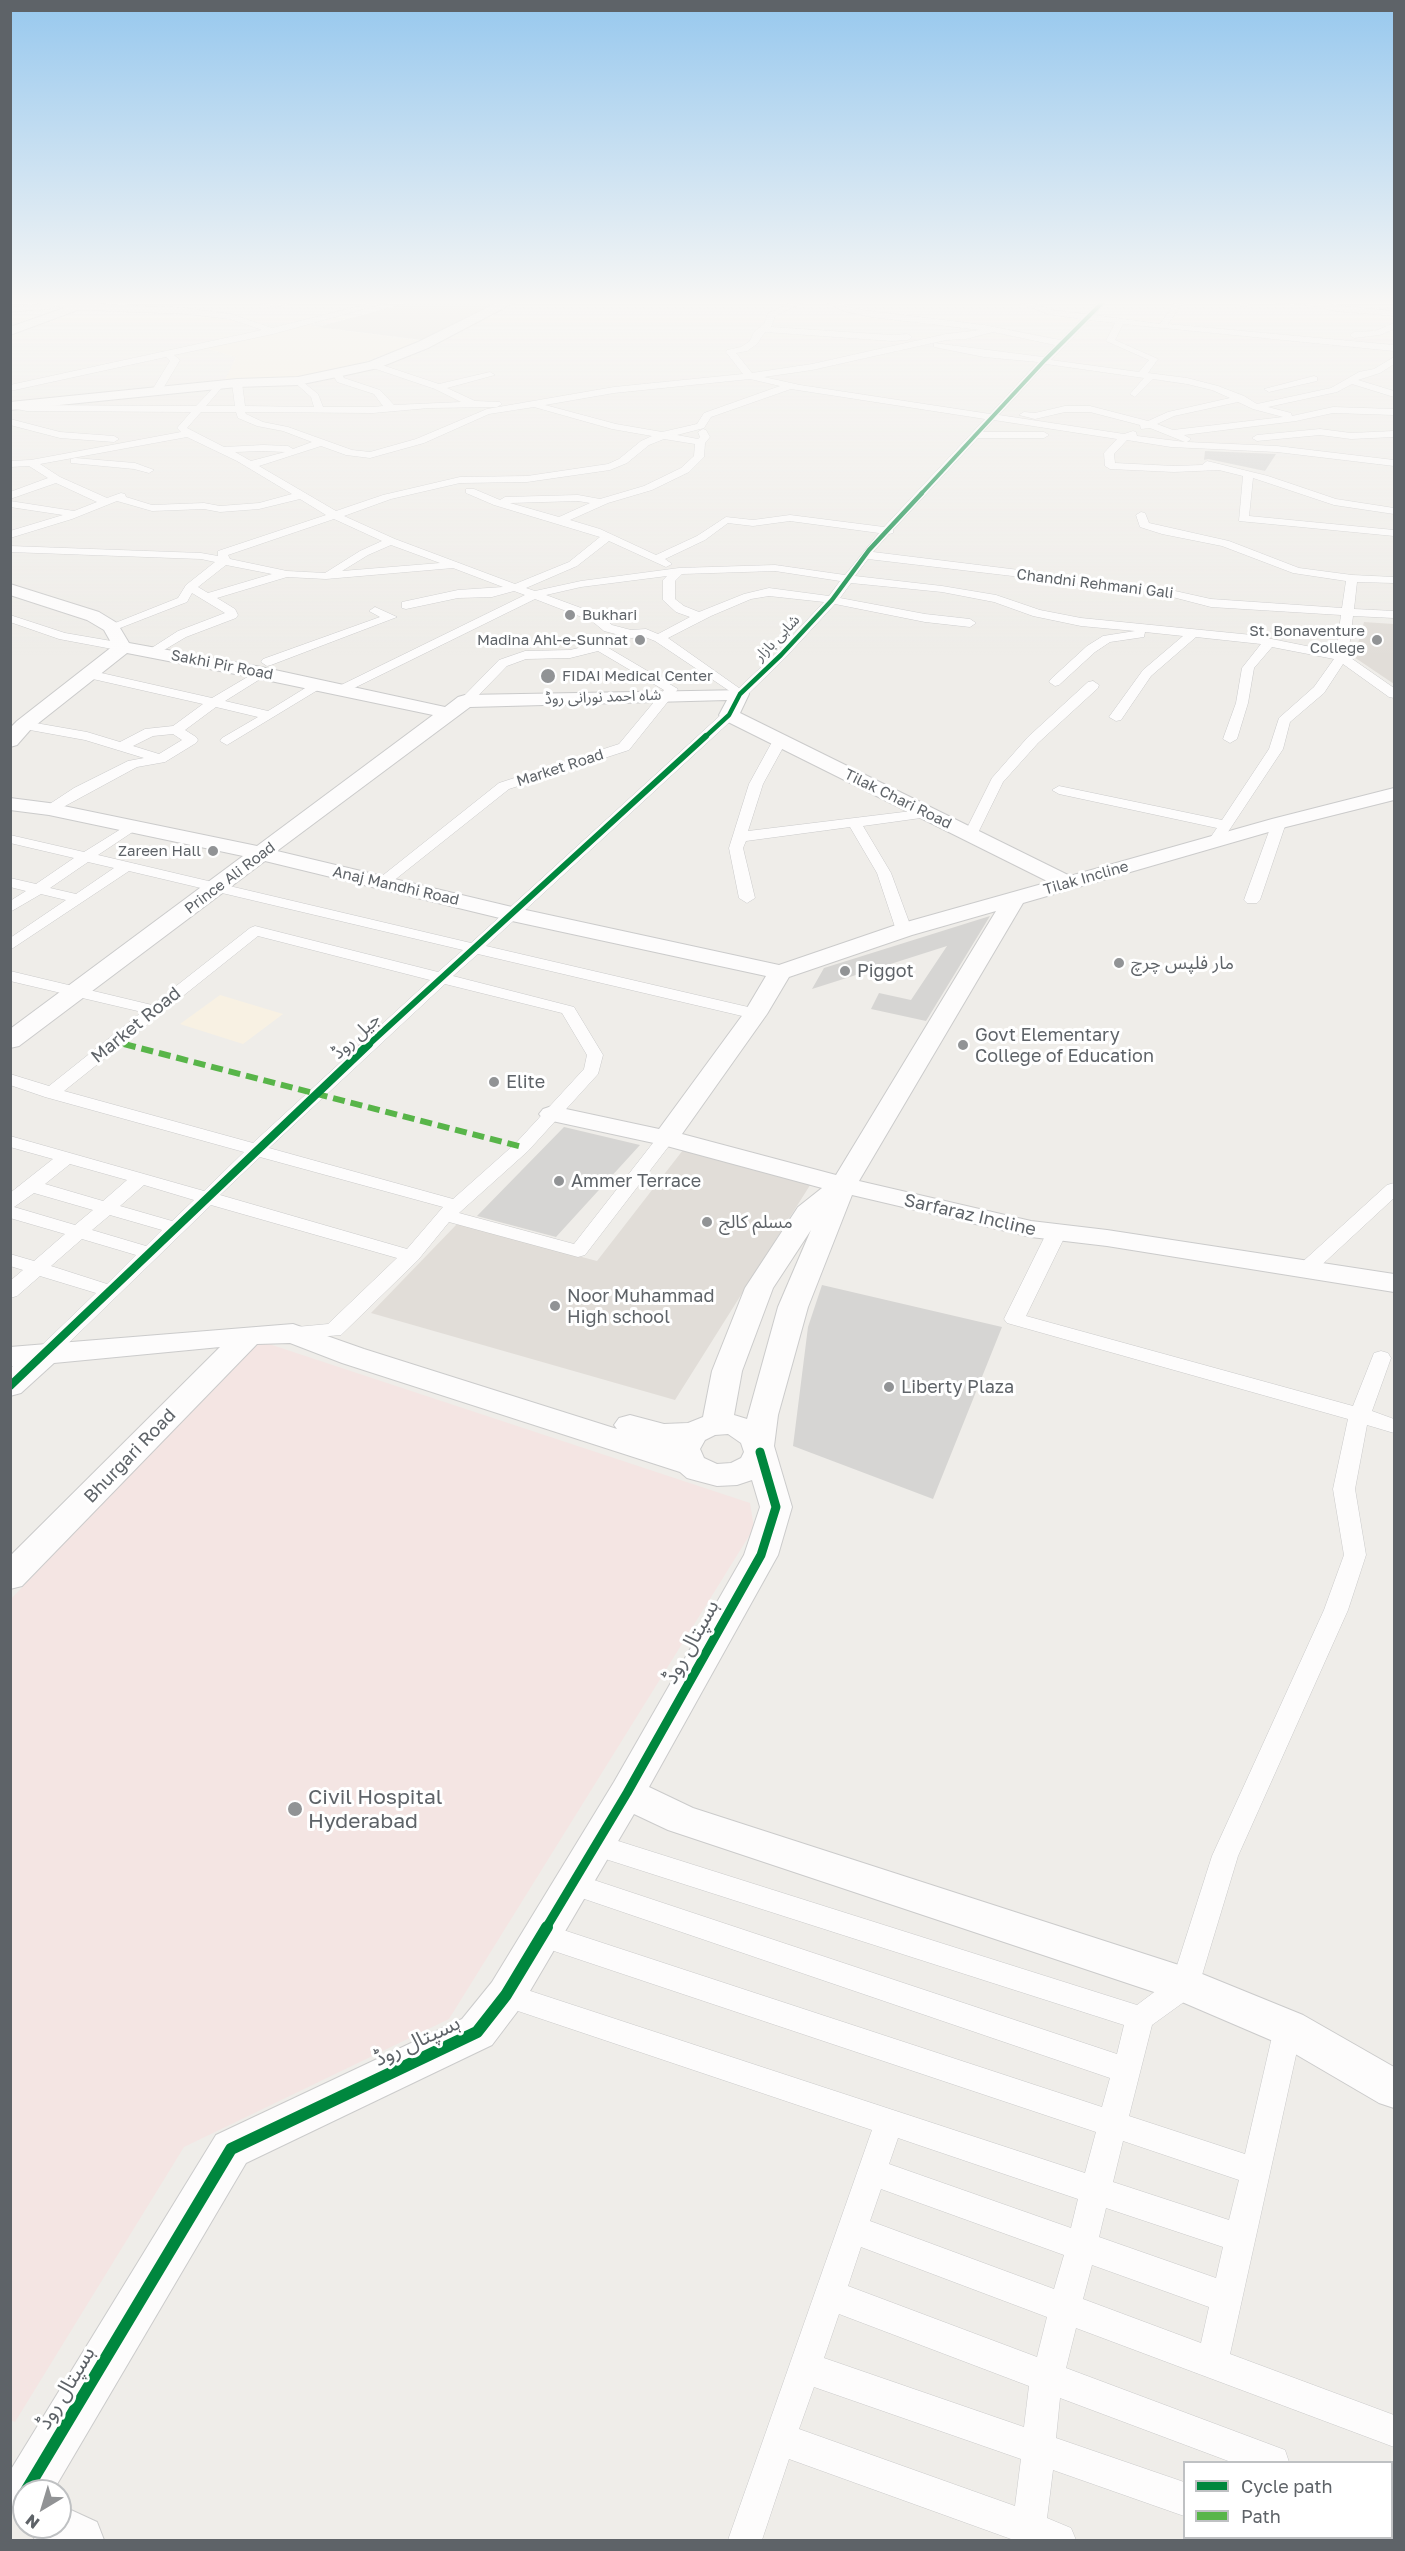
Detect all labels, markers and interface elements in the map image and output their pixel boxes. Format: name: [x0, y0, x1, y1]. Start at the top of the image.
street label: Chandni Rehmani Gali: [1016, 565, 1174, 603]
place label: Bukhari: [582, 606, 637, 624]
marker: Bukhari: [563, 608, 577, 622]
street label: شاہی بازار: [751, 611, 803, 665]
place label: St. Bonaventure College: [1249, 622, 1365, 657]
place label: Madina Ahl-e-Sunnat: [477, 631, 628, 649]
marker: Madina Ahl-e-Sunnat: [633, 633, 647, 647]
marker: St. Bonaventure College: [1370, 633, 1384, 647]
street label: Sakhi Pir Road: [169, 646, 275, 684]
marker: FIDAI Medical Center: [539, 667, 557, 685]
place label: FIDAI Medical Center: [562, 667, 713, 685]
street label: شاہ احمد نورانی روڈ: [544, 686, 662, 708]
street label: Market Road: [514, 745, 606, 791]
street label: Tilak Chari Road: [841, 765, 955, 833]
street label: Prince Ali Road: [181, 838, 279, 918]
place label: Zareen Hall: [118, 842, 201, 860]
marker: Zareen Hall: [206, 844, 220, 858]
street label: Tilak Incline: [1041, 857, 1131, 899]
street label: Anaj Mandhi Road: [331, 863, 461, 909]
place label: مار فلپس چرچ: [1131, 952, 1234, 974]
marker: مار فلپس چرچ: [1112, 956, 1126, 970]
place label: Piggot: [857, 960, 914, 982]
marker: Piggot: [838, 964, 852, 978]
street label: Market Road: [87, 982, 185, 1068]
street label: جیل روڈ: [327, 1008, 385, 1064]
place label: Govt Elementary College of Education: [975, 1024, 1154, 1066]
marker: Govt Elementary College of Education: [956, 1038, 970, 1052]
place label: Elite: [506, 1071, 545, 1093]
marker: Elite: [487, 1075, 501, 1089]
place label: Ammer Terrace: [571, 1170, 701, 1192]
marker: Ammer Terrace: [552, 1174, 566, 1188]
street label: Sarfaraz Incline: [902, 1189, 1038, 1241]
place label: مسلم کالج: [719, 1211, 793, 1233]
marker: مسلم کالج: [700, 1215, 714, 1229]
place label: Noor Muhammad High school: [567, 1285, 715, 1328]
marker: Noor Muhammad High school: [548, 1299, 562, 1313]
place label: Liberty Plaza: [901, 1376, 1014, 1398]
marker: Liberty Plaza: [882, 1380, 896, 1394]
street label: Bhurgari Road: [80, 1404, 180, 1508]
street label: ہسپتال روڈ: [658, 1596, 724, 1688]
place label: Civil Hospital Hyderabad: [308, 1784, 442, 1834]
marker: Civil Hospital Hyderabad: [286, 1800, 304, 1818]
street label: ہسپتال روڈ: [370, 2010, 464, 2072]
street label: ہسپتال روڈ: [31, 2342, 101, 2434]
legend: [1183, 2461, 1393, 2539]
text: Cycle path: [1241, 2475, 1333, 2497]
north arrow: [12, 2479, 72, 2539]
text: Path: [1241, 2505, 1281, 2527]
text: N: [21, 2510, 43, 2533]

